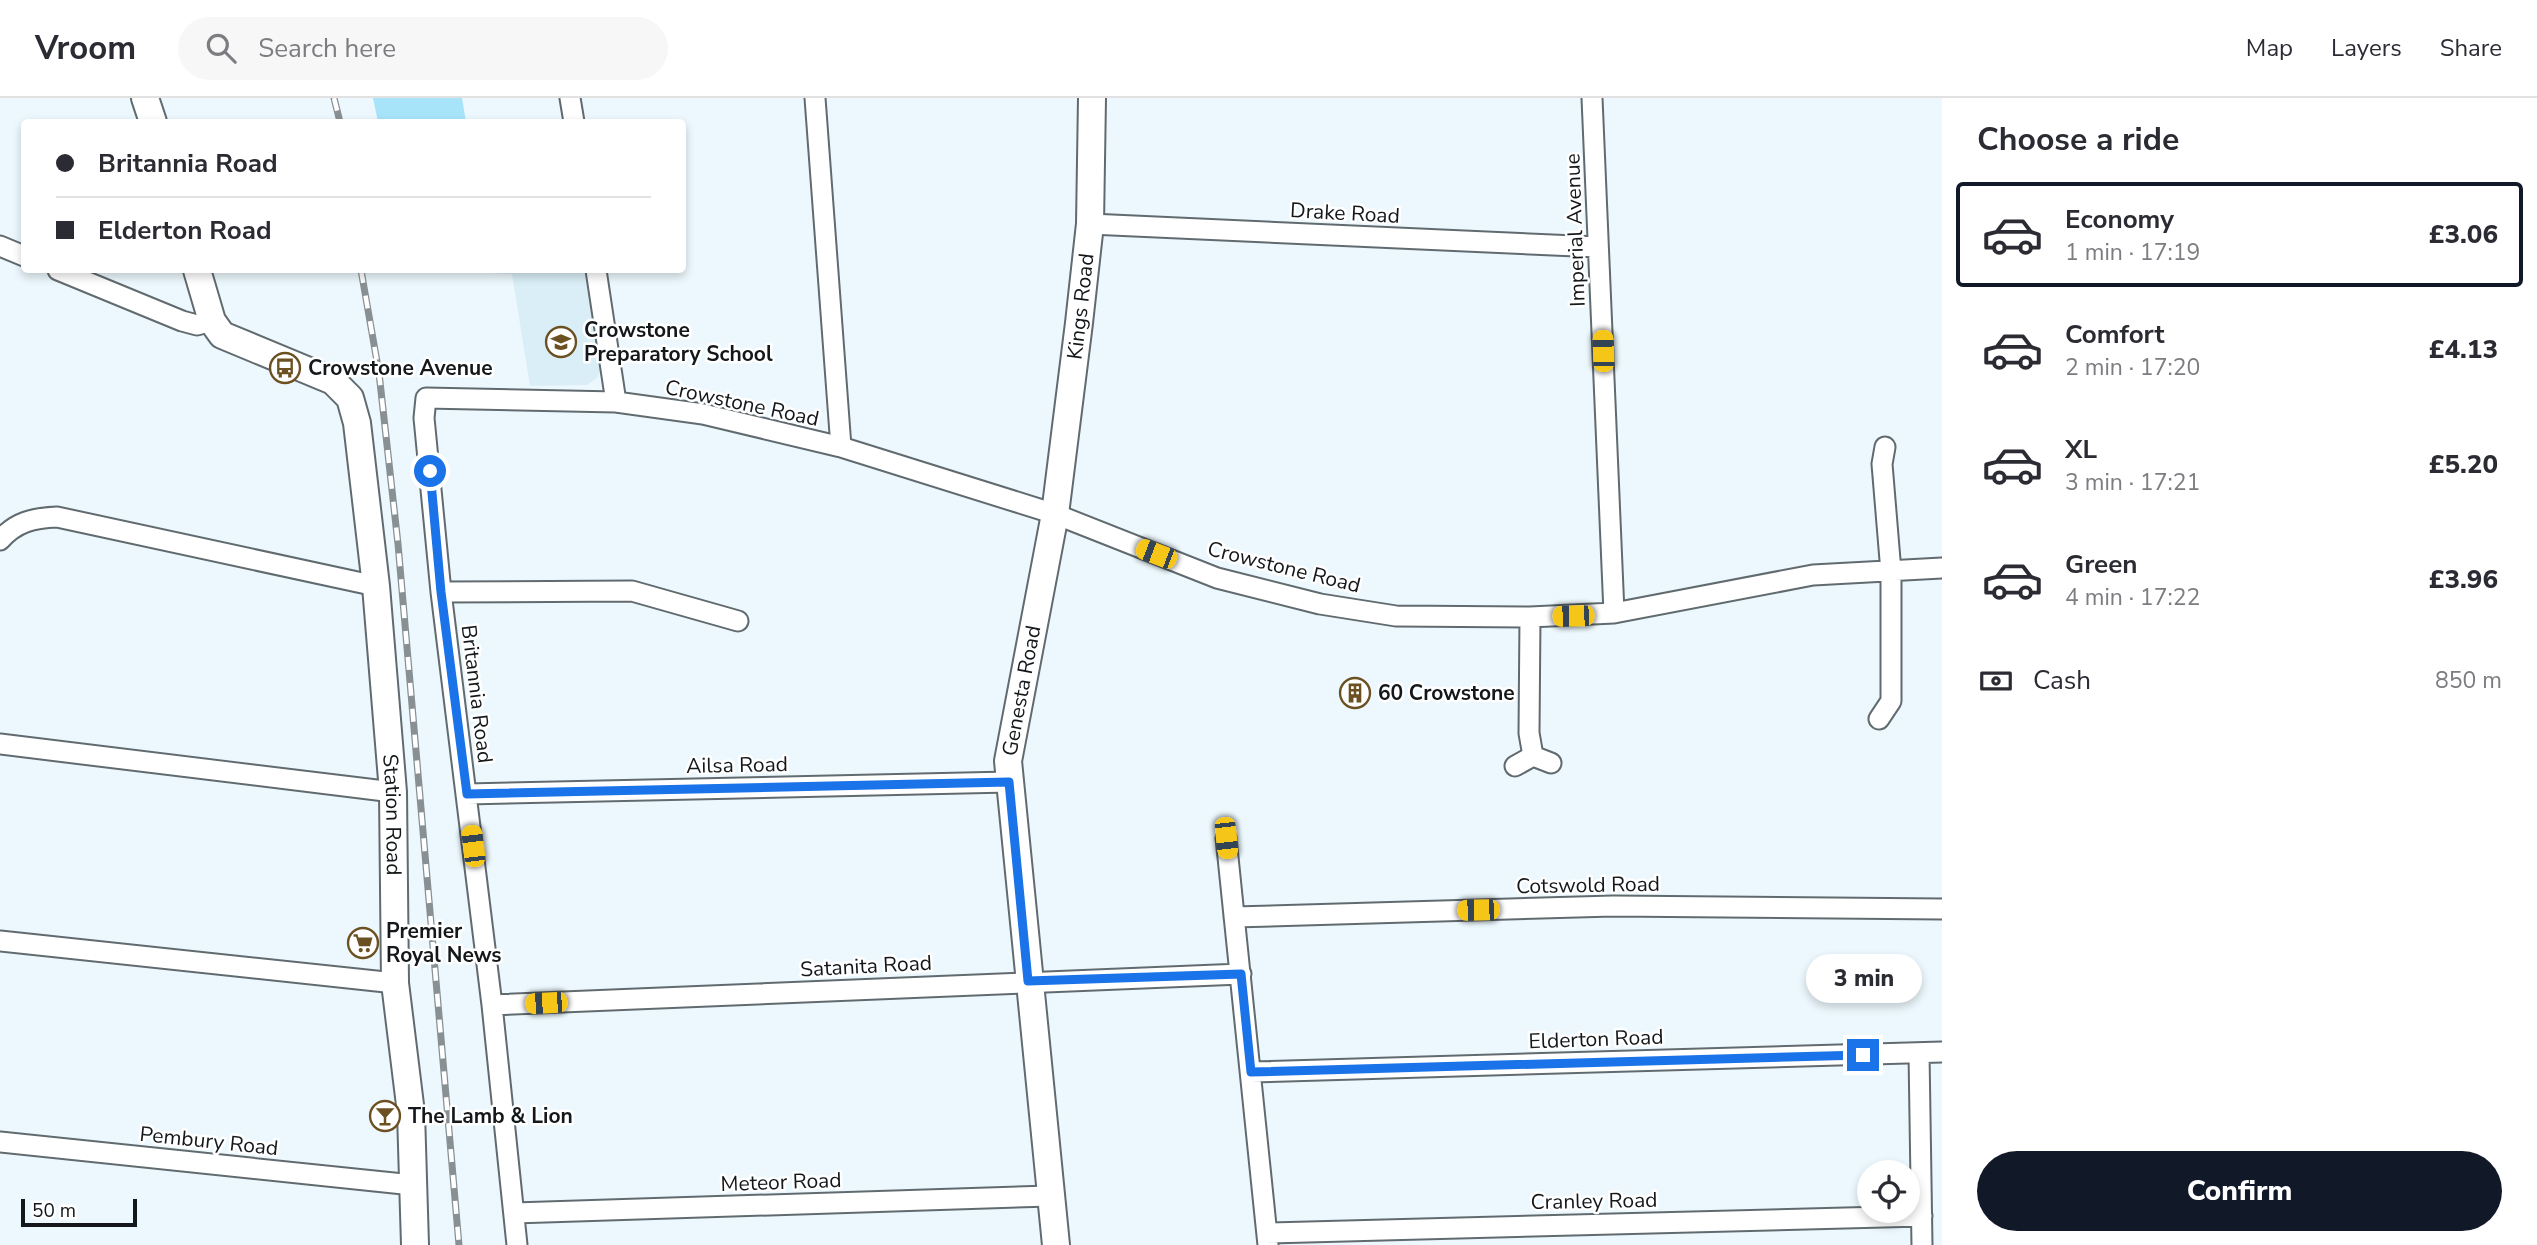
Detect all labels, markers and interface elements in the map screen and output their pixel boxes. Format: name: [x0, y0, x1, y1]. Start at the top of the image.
search box: [178, 17, 668, 80]
text: Vroom: [35, 26, 136, 71]
icon: search: [202, 29, 240, 67]
text: Search here: [258, 31, 396, 66]
text: Map: [2246, 32, 2293, 64]
text: Layers: [2331, 32, 2402, 64]
text: Share: [2440, 32, 2502, 64]
text: Choose a ride: [1977, 118, 2179, 161]
text: Britannia Road: [98, 146, 278, 181]
street label: Imperial Avenue: [1558, 153, 1592, 307]
street label: Drake Road: [1289, 196, 1401, 230]
text: Economy: [2065, 202, 2174, 237]
icon: car: [1981, 203, 2044, 266]
text: Elderton Road: [98, 213, 272, 248]
text: £3.06: [2429, 217, 2498, 252]
text: 1 min · 17:19: [2065, 237, 2200, 268]
street label: Kings Road: [1061, 252, 1101, 361]
place label: Crowstone Preparatory School: [584, 316, 773, 368]
text: Comfort: [2065, 317, 2165, 352]
icon: car: [1981, 318, 2044, 381]
school or university icon: Crowstone Preparatory School: [544, 325, 578, 359]
car: [1592, 330, 1615, 372]
text: £4.13: [2429, 332, 2498, 367]
bus stop icon: Crowstone Avenue: [268, 351, 302, 385]
text: 2 min · 17:20: [2065, 352, 2200, 383]
place label: Crowstone Avenue: [308, 354, 493, 382]
street label: Crowstone Road: [662, 373, 822, 433]
text: XL: [2065, 432, 2097, 467]
icon: car: [1981, 433, 2044, 496]
text: £5.20: [2429, 447, 2498, 482]
route start: [414, 455, 446, 487]
text: 3 min · 17:21: [2065, 467, 2200, 498]
street label: Crowstone Road: [1205, 534, 1363, 600]
car: [1133, 537, 1180, 571]
text: Green: [2065, 547, 2138, 582]
icon: car: [1981, 548, 2044, 611]
text: £3.96: [2429, 562, 2498, 597]
text: 4 min · 17:22: [2065, 582, 2200, 613]
car: [1552, 605, 1595, 627]
street label: Britannia Road: [455, 623, 499, 765]
street label: Genesta Road: [995, 623, 1048, 758]
icon: cash: [1977, 662, 2015, 700]
text: Cash: [2033, 663, 2091, 698]
text: 850 m: [2435, 665, 2502, 696]
building icon: 60 Crowstone: [1338, 676, 1372, 710]
place label: 60 Crowstone: [1378, 679, 1515, 707]
street label: Ailsa Road: [686, 750, 788, 780]
street label: Station Road: [376, 753, 408, 876]
car: [1214, 816, 1239, 860]
car: [461, 824, 486, 868]
street label: Cotswold Road: [1516, 870, 1660, 900]
car: [1457, 899, 1500, 921]
place label: Premier Royal News: [386, 917, 502, 969]
supermarket icon: Premier Royal News: [346, 926, 380, 960]
street label: Satanita Road: [799, 949, 933, 983]
callout: 3 min: [1805, 954, 1921, 1002]
text: 3 min: [1834, 963, 1894, 994]
car: [525, 991, 568, 1015]
street label: Elderton Road: [1528, 1023, 1664, 1055]
route end: [1847, 1039, 1879, 1071]
bar icon: The Lamb & Lion: [368, 1099, 402, 1133]
place label: The Lamb & Lion: [408, 1102, 573, 1130]
street label: Pembury Road: [138, 1120, 280, 1162]
button: Confirm: [1977, 1151, 2502, 1231]
map controls: [1857, 1160, 1920, 1223]
button: locate: [1857, 1160, 1920, 1223]
street label: Meteor Road: [720, 1166, 842, 1198]
street label: Cranley Road: [1530, 1186, 1658, 1216]
scale bar: [21, 1196, 136, 1228]
text: 50 m: [32, 1198, 76, 1224]

